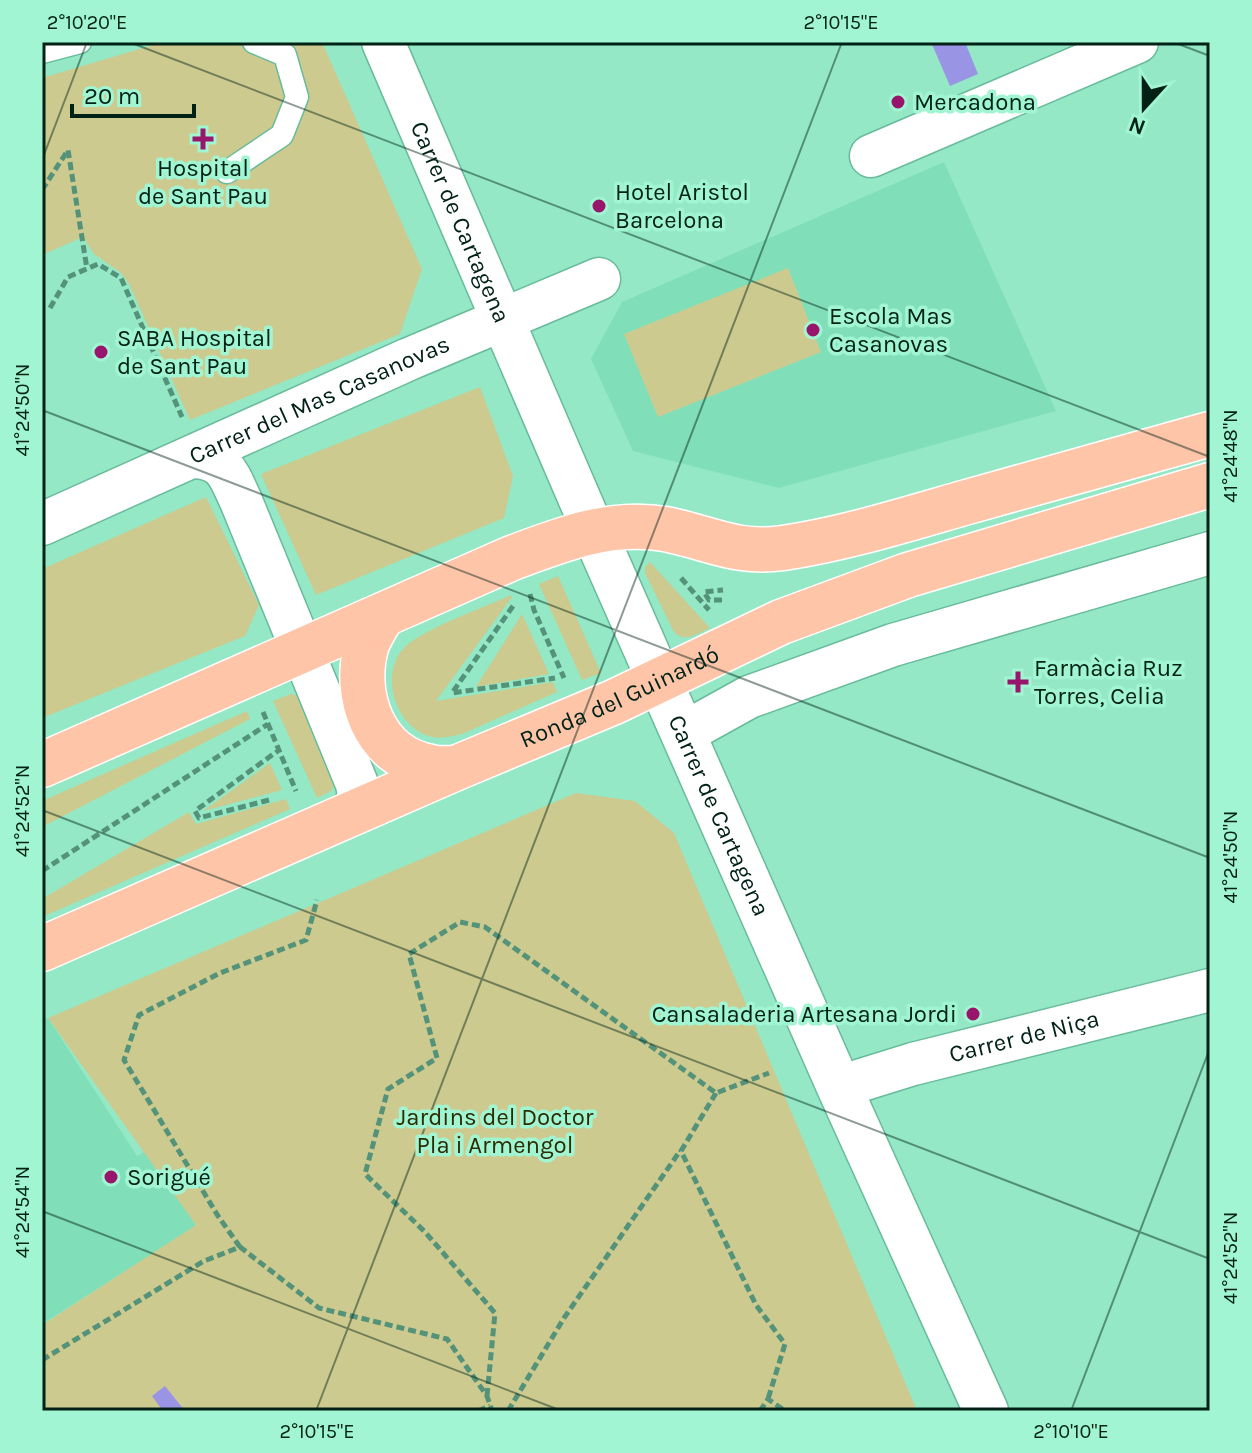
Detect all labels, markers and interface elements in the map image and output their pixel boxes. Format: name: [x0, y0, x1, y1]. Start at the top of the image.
text: 2°10'20"E: [47, 11, 127, 34]
text: 2°10'15"E: [804, 11, 878, 34]
scale bar: [72, 68, 194, 118]
north arrow: [1104, 68, 1184, 148]
text: 20 m: [84, 82, 140, 110]
place label: Mercadona: [914, 88, 1036, 116]
marker: Mercadona: [889, 93, 907, 111]
text: N: [1125, 111, 1149, 141]
street label: Carrer de Cartagena: [405, 117, 516, 327]
marker: Hospital de Sant Pau: [192, 128, 214, 150]
place label: Hospital de Sant Pau: [138, 154, 268, 210]
place label: Hotel Aristol Barcelona: [615, 178, 749, 234]
marker: Hotel Aristol Barcelona: [590, 197, 608, 215]
place label: Escola Mas Casanovas: [829, 302, 952, 358]
marker: Escola Mas Casanovas: [804, 321, 822, 339]
place label: SABA Hospital de Sant Pau: [117, 324, 272, 380]
street label: Carrer del Mas Casanovas: [185, 330, 454, 470]
marker: SABA Hospital de Sant Pau: [92, 343, 110, 361]
text: 41°24'50"N: [11, 364, 34, 457]
text: 41°24'48"N: [1219, 409, 1242, 503]
street label: Ronda del Guinardó: [516, 640, 723, 754]
place label: Farmàcia Ruz Torres, Celia: [1034, 654, 1183, 710]
marker: Farmàcia Ruz Torres, Celia: [1009, 673, 1027, 691]
street label: Carrer de Cartagena: [662, 711, 776, 920]
text: 41°24'52"N: [11, 765, 34, 857]
text: 41°24'50"N: [1219, 811, 1242, 904]
place label: Cansaladeria Artesana Jordi: [652, 1000, 957, 1028]
street label: Carrer de Niça: [946, 1004, 1102, 1068]
marker: Cansaladeria Artesana Jordi: [964, 1005, 982, 1023]
park label: Jardins del Doctor Pla i Armengol: [397, 1103, 594, 1159]
place label: Sorigué: [127, 1163, 211, 1191]
text: 41°24'54"N: [11, 1166, 34, 1258]
marker: Sorigué: [102, 1168, 120, 1186]
text: 41°24'52"N: [1219, 1212, 1242, 1304]
text: 2°10'15"E: [280, 1420, 354, 1443]
text: 2°10'10"E: [1033, 1420, 1109, 1443]

